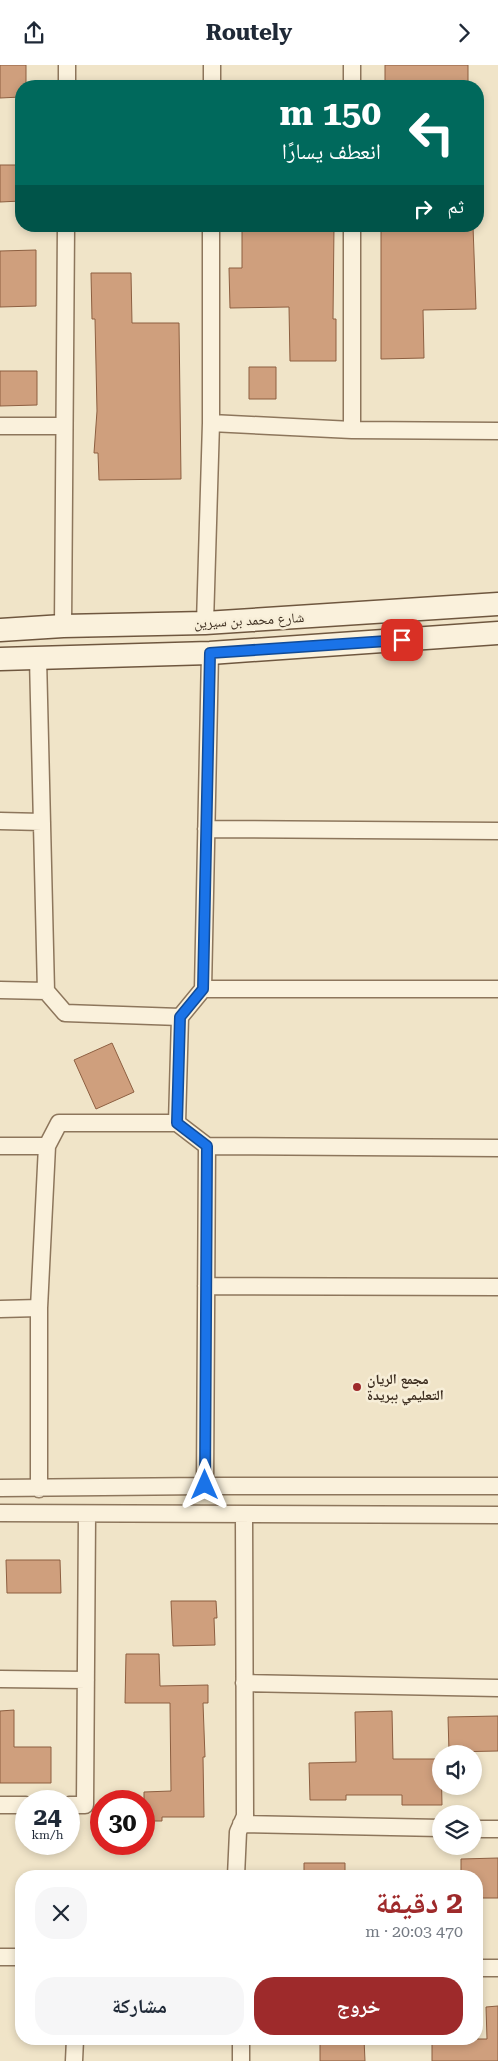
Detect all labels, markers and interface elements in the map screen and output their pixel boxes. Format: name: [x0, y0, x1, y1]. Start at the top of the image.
icon: share: [20, 19, 48, 47]
icon: forward: [450, 19, 478, 47]
text: Routely: [206, 20, 292, 45]
text: 150 m: [280, 93, 381, 134]
icon: left: [399, 100, 464, 165]
text: انعطف يسارًا: [282, 139, 381, 164]
icon: right: [409, 195, 437, 223]
text: ثم: [447, 195, 464, 218]
street label: شارع محمد بن سيرين: [194, 609, 305, 633]
pin: [381, 619, 423, 661]
icon: arrive: [388, 626, 416, 654]
place label: مجمع الريان التعليمي ببريدة: [367, 1371, 444, 1406]
marker: مجمع الريان التعليمي ببريدة: [351, 1381, 363, 1393]
position arrow: [178, 1458, 230, 1510]
map controls: [432, 1745, 482, 1855]
button: sound: [432, 1745, 482, 1795]
speed limit sign: 30: [90, 1790, 155, 1855]
text: 24: [33, 1802, 62, 1831]
button: layers: [432, 1805, 482, 1855]
text: km/h: [31, 1828, 64, 1842]
text: 2 دقيقة: [376, 1885, 463, 1920]
button: close: [35, 1887, 87, 1939]
text: 470 m · 20:03: [365, 1922, 463, 1941]
button: مشاركة: [35, 1977, 244, 2035]
button: خروج: [254, 1977, 463, 2035]

